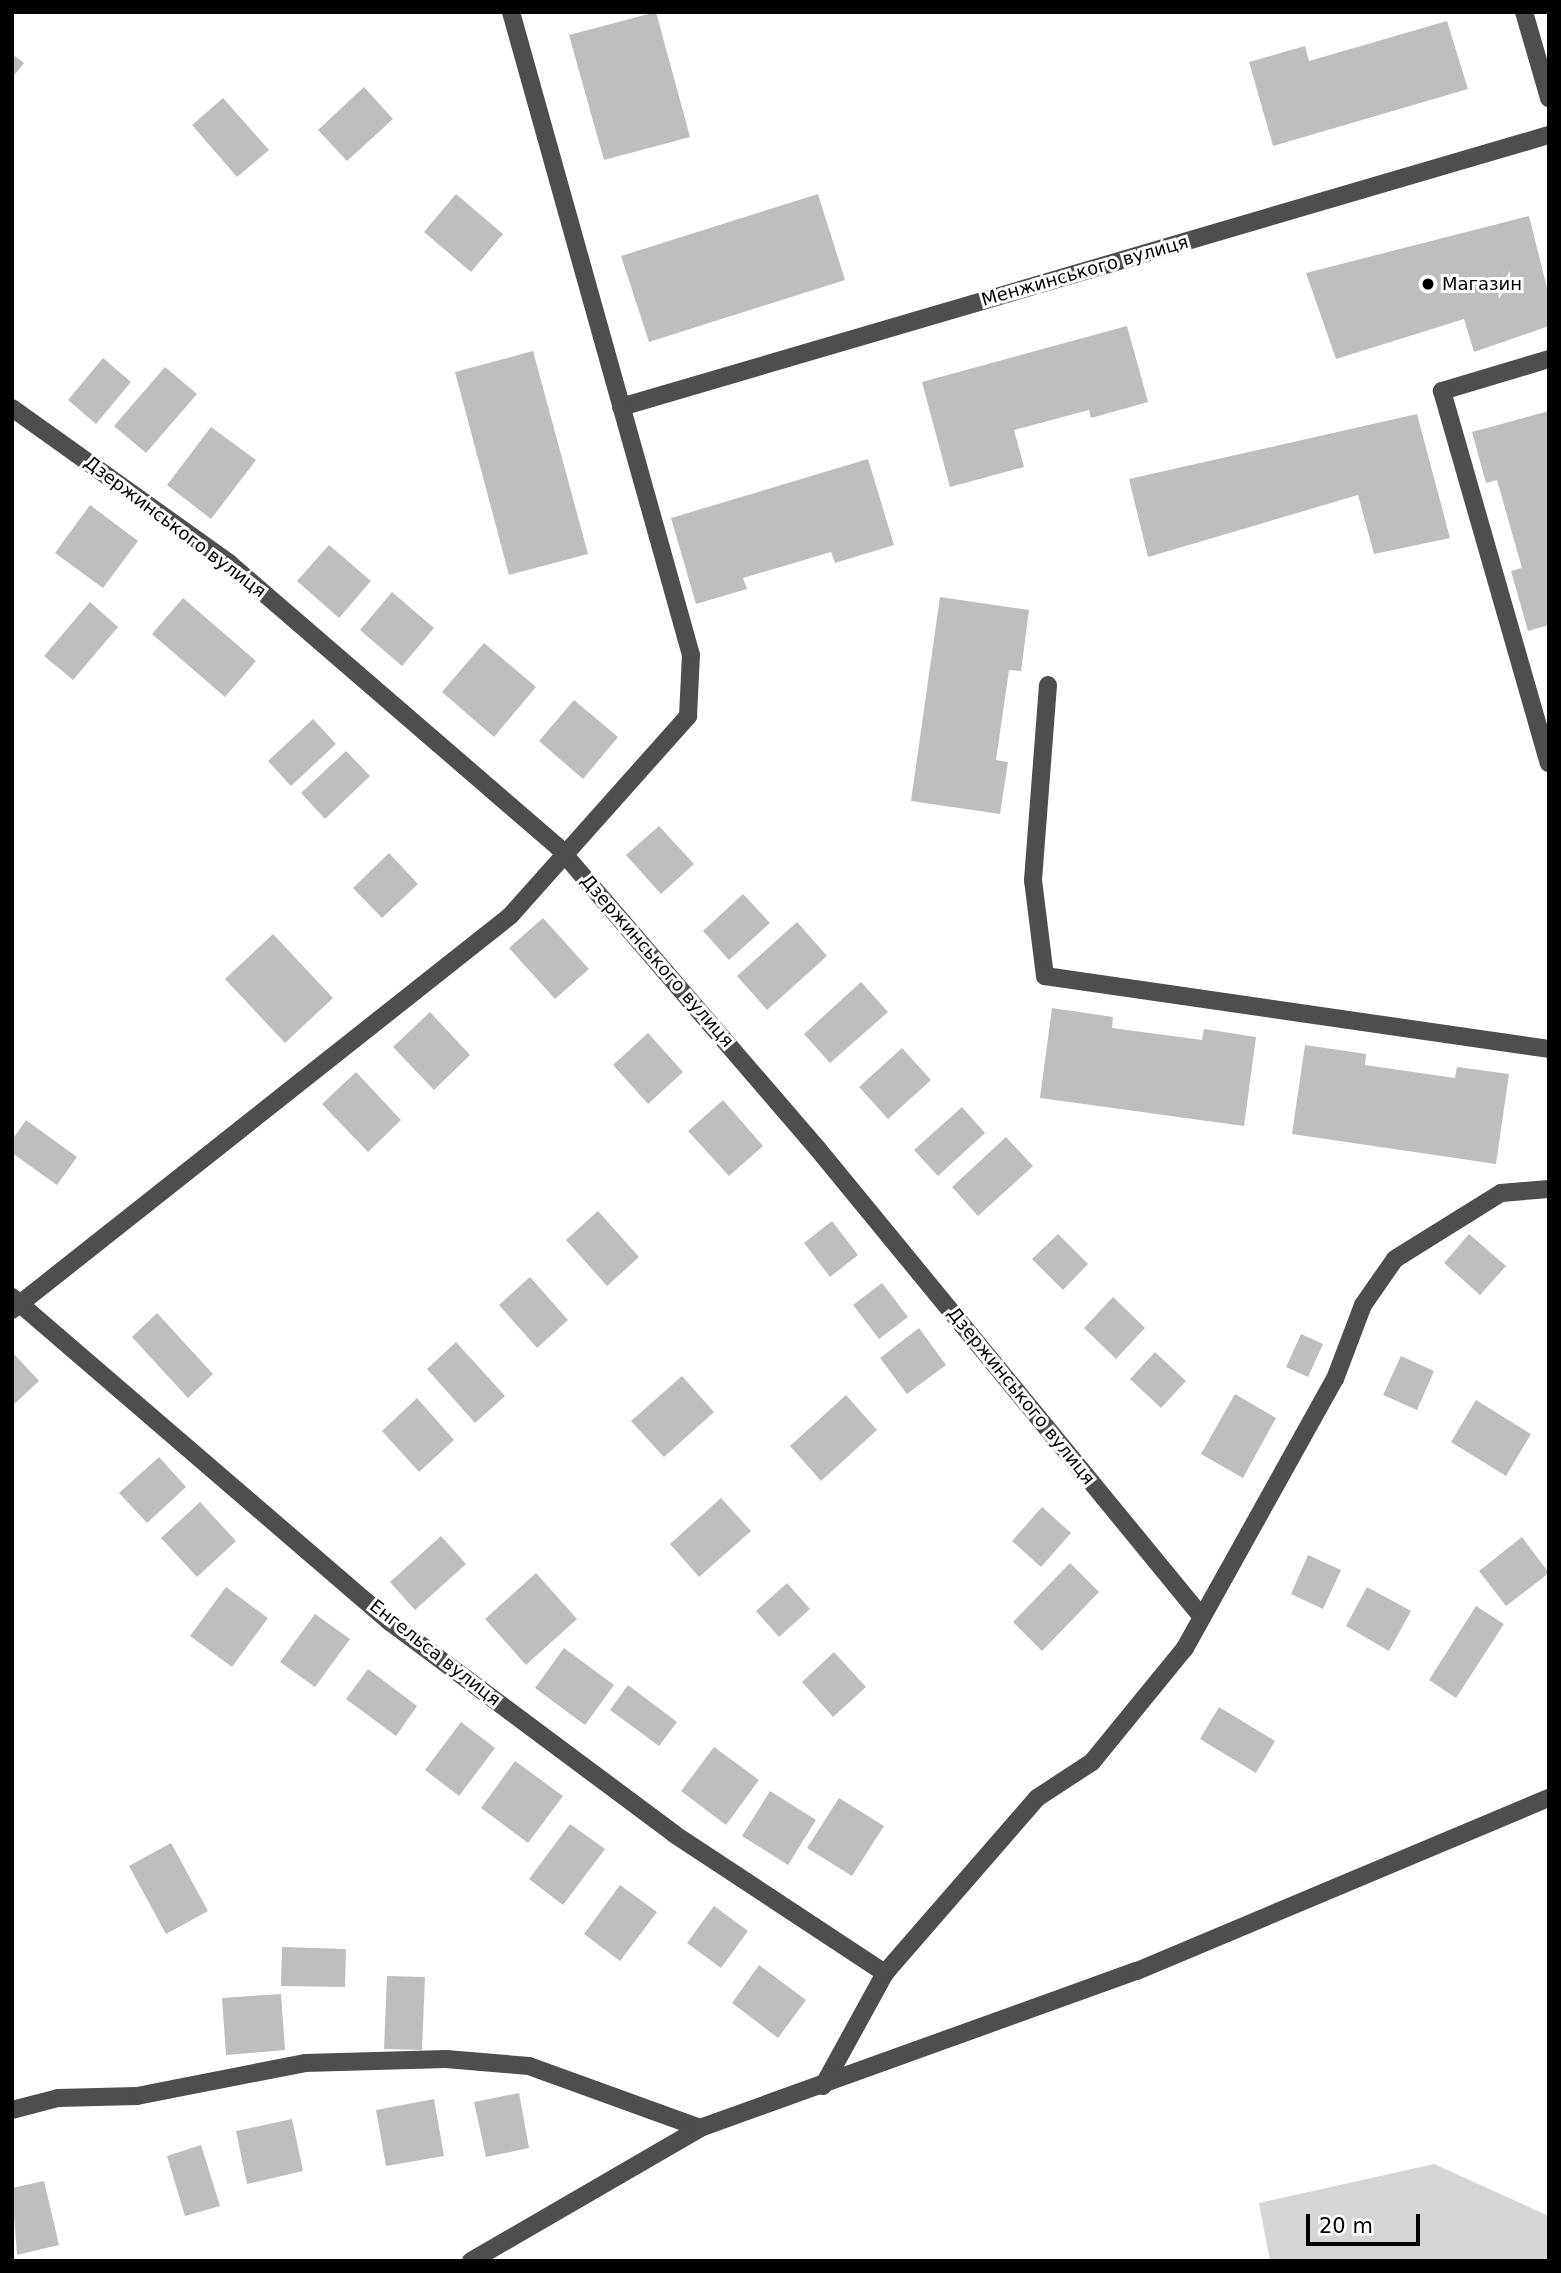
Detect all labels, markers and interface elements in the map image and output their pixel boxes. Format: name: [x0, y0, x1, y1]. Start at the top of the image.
street label: Менжинського вулиця: [979, 231, 1191, 311]
place label: Магазин: [1442, 273, 1522, 295]
marker: Магазин: [1420, 276, 1436, 292]
street label: Дзержинського вулиця: [80, 452, 270, 602]
street label: Дзержинського вулиця: [576, 870, 738, 1052]
street label: Дзержинського вулиця: [943, 1303, 1099, 1489]
street label: Енгельса вулиця: [365, 1595, 505, 1711]
scale bar: [1309, 2200, 1423, 2244]
text: 20 m: [1319, 2214, 1373, 2238]

